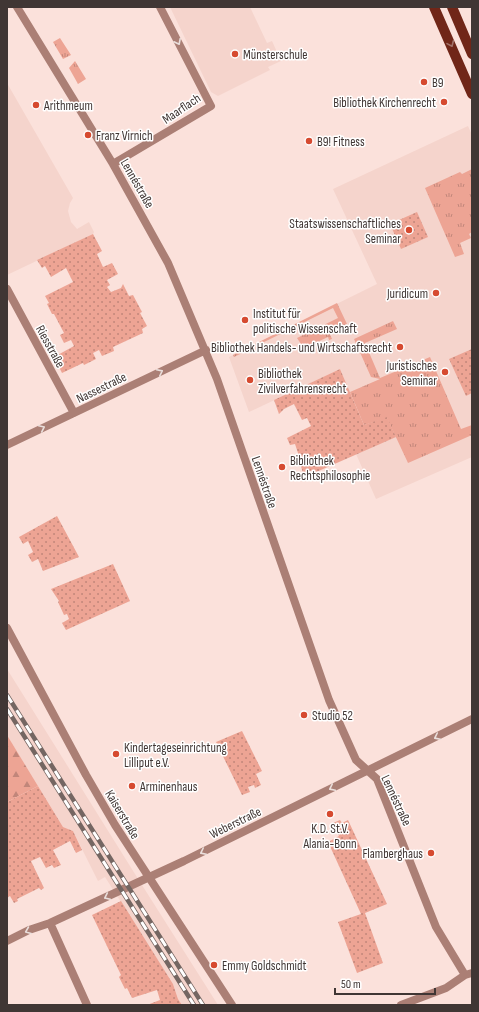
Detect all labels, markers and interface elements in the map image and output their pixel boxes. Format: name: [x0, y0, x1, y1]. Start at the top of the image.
one-way arrow: [173, 37, 180, 45]
one-way arrow: [446, 40, 454, 47]
place label: Münsterschule: [243, 47, 308, 63]
marker: Münsterschule: [230, 49, 240, 59]
place label: B9: [432, 75, 444, 91]
marker: B9: [419, 77, 429, 87]
street label: Maarflach: [159, 90, 204, 128]
place label: Bibliothek Kirchenrecht: [333, 95, 436, 111]
marker: Bibliothek Kirchenrecht: [439, 97, 449, 107]
place label: Arithmeum: [43, 98, 93, 114]
marker: Arithmeum: [31, 100, 41, 110]
place label: Franz Virnich: [96, 128, 153, 144]
marker: Franz Virnich: [83, 130, 93, 140]
place label: B9! Fitness: [317, 134, 365, 150]
marker: B9! Fitness: [304, 136, 314, 146]
street label: Lennéstraße: [117, 156, 158, 211]
place label: Staatswissenschaftliches Seminar: [289, 216, 401, 247]
marker: Staatswissenschaftliches Seminar: [404, 225, 414, 235]
place label: Juridicum: [386, 286, 428, 302]
marker: Juridicum: [431, 288, 441, 298]
place label: Institut für politische Wissenschaft: [253, 306, 357, 337]
marker: Institut für politische Wissenschaft: [240, 315, 250, 325]
street label: Riesstraße: [32, 322, 68, 370]
place label: Bibliothek Handels- und Wirtschaftsrecht: [211, 340, 392, 356]
marker: Bibliothek Handels- und Wirtschaftsrecht: [395, 342, 405, 352]
place label: Juristisches Seminar: [385, 358, 437, 389]
place label: Bibliothek Zivilverfahrensrecht: [258, 366, 347, 397]
marker: Juristisches Seminar: [440, 367, 450, 377]
street label: Nassestraße: [74, 369, 129, 407]
one-way arrow: [155, 369, 163, 377]
marker: Bibliothek Zivilverfahrensrecht: [245, 375, 255, 385]
one-way arrow: [38, 425, 46, 433]
place label: Bibliothek Rechtsphilosophie: [290, 453, 370, 484]
street label: Lennéstraße: [248, 454, 280, 511]
marker: Bibliothek Rechtsphilosophie: [277, 462, 287, 472]
place label: Studio 52: [312, 708, 353, 724]
marker: Studio 52: [299, 710, 309, 720]
one-way arrow: [434, 732, 441, 739]
place label: Kindertageseinrichtung Lilliput e.V.: [124, 740, 227, 771]
marker: Kindertageseinrichtung Lilliput e.V.: [111, 749, 121, 759]
street label: Lennéstraße: [377, 773, 415, 828]
place label: Arminenhaus: [139, 779, 198, 795]
marker: Arminenhaus: [127, 781, 137, 791]
one-way arrow: [329, 783, 337, 791]
street label: Kaiserstraße: [101, 787, 143, 842]
street label: Weberstraße: [207, 804, 264, 842]
marker: K.D. St.V. Alania-Bonn: [325, 809, 335, 819]
place label: K.D. St.V. Alania-Bonn: [302, 821, 357, 852]
place label: Flamberghaus: [362, 846, 423, 862]
one-way arrow: [200, 847, 208, 855]
marker: Flamberghaus: [426, 848, 436, 858]
one-way arrow: [103, 892, 111, 900]
one-way arrow: [25, 926, 32, 934]
place label: Emmy Goldschmidt: [222, 958, 306, 974]
marker: Emmy Goldschmidt: [209, 960, 219, 970]
scale bar: [335, 970, 435, 996]
text: 50 m: [341, 977, 361, 992]

